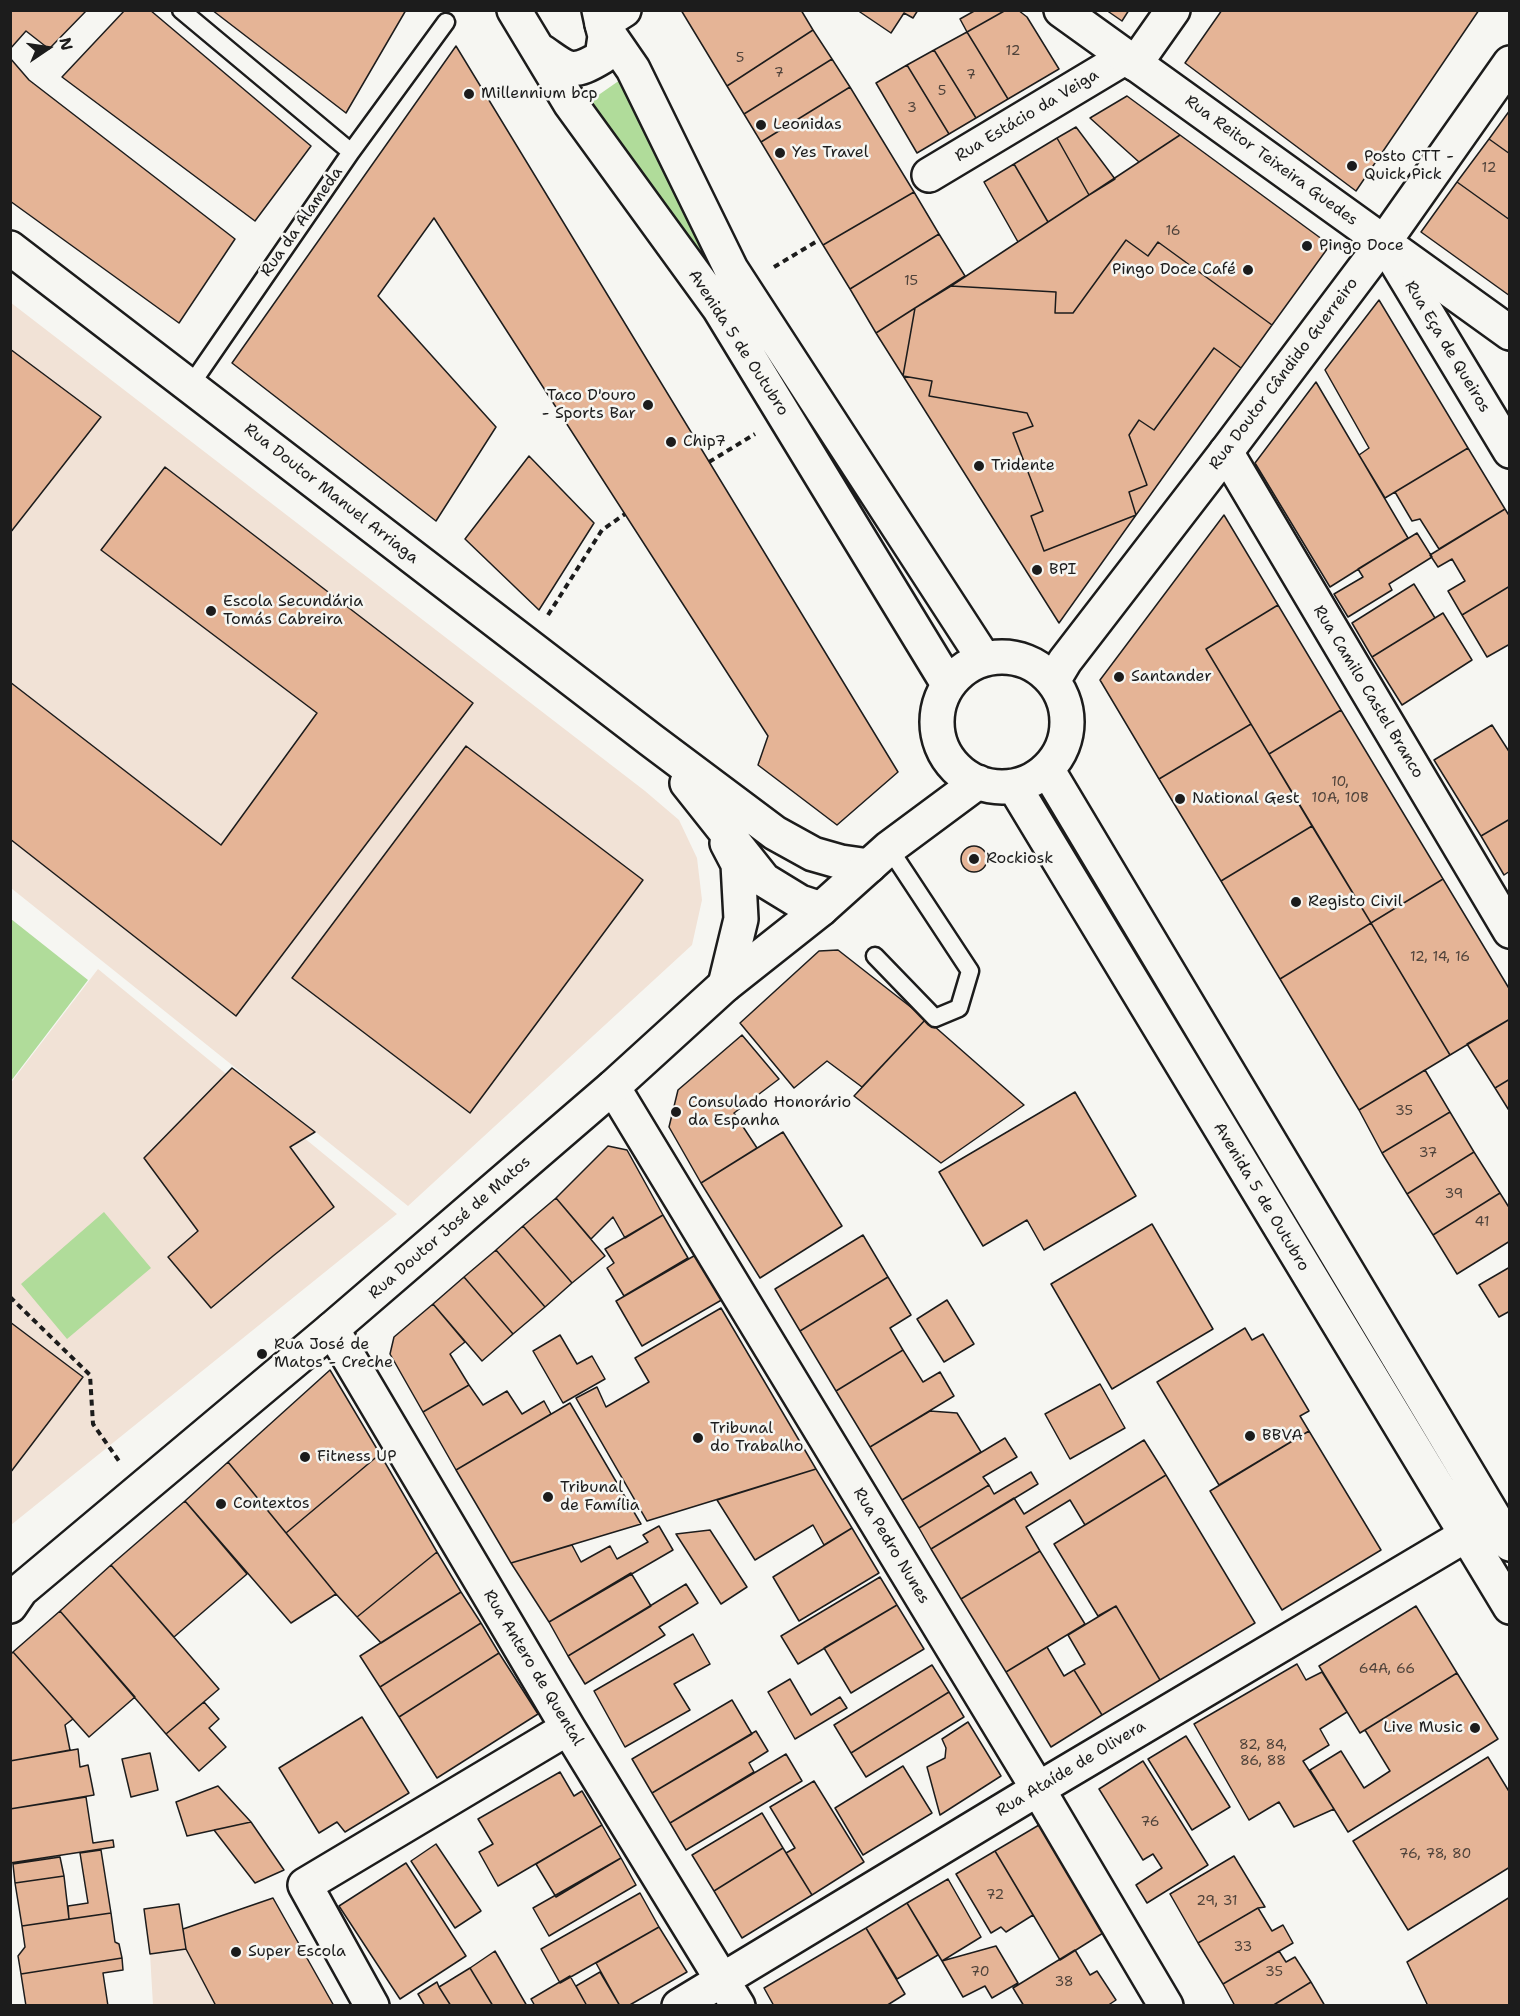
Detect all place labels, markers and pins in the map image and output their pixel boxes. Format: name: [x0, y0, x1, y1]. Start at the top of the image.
place label: Millennium bcp: [481, 84, 598, 104]
marker: Millennium bcp: [462, 87, 476, 101]
place label: Leonidas: [773, 115, 842, 135]
marker: Leonidas: [754, 118, 768, 132]
place label: Yes Travel: [792, 143, 869, 163]
marker: Yes Travel: [773, 146, 787, 160]
place label: Posto CTT - Quick Pick: [1364, 147, 1454, 185]
marker: Posto CTT - Quick Pick: [1345, 159, 1359, 173]
place label: Pingo Doce: [1319, 236, 1404, 256]
marker: Pingo Doce: [1300, 239, 1314, 253]
place label: Pingo Doce Café: [1112, 260, 1236, 280]
marker: Pingo Doce Café: [1241, 263, 1255, 277]
place label: Taco D'ouro - Sports Bar: [542, 386, 636, 424]
marker: Taco D'ouro - Sports Bar: [641, 398, 655, 412]
place label: Chip7: [683, 432, 726, 452]
marker: Chip7: [664, 435, 678, 449]
place label: Tridente: [991, 456, 1055, 476]
marker: Tridente: [972, 459, 986, 473]
place label: BPI: [1049, 560, 1076, 580]
marker: BPI: [1030, 563, 1044, 577]
place label: Escola Secundária Tomás Cabreira: [223, 592, 363, 630]
marker: Escola Secundária Tomás Cabreira: [204, 604, 218, 618]
place label: Santander: [1131, 667, 1212, 687]
marker: Santander: [1112, 670, 1126, 684]
place label: National Gest: [1192, 789, 1300, 809]
marker: National Gest: [1173, 792, 1187, 806]
place label: Rockiosk: [986, 849, 1053, 869]
marker: Rockiosk: [967, 852, 981, 866]
place label: Registo Civil: [1308, 892, 1402, 912]
marker: Registo Civil: [1289, 895, 1303, 909]
place label: Consulado Honorário da Espanha: [688, 1093, 851, 1131]
marker: Consulado Honorário da Espanha: [669, 1105, 683, 1119]
place label: Rua José de Matos - Creche: [274, 1335, 393, 1373]
marker: Rua José de Matos - Creche: [255, 1347, 269, 1361]
place label: Tribunal do Trabalho: [710, 1419, 803, 1457]
place label: BBVA: [1262, 1426, 1303, 1446]
marker: BBVA: [1243, 1429, 1257, 1443]
marker: Tribunal do Trabalho: [691, 1431, 705, 1445]
place label: Fitness UP: [317, 1447, 396, 1467]
marker: Fitness UP: [298, 1450, 312, 1464]
place label: Tribunal de Família: [560, 1478, 640, 1516]
marker: Tribunal de Família: [541, 1490, 555, 1504]
place label: Contextos: [233, 1494, 310, 1514]
marker: Contextos: [214, 1497, 228, 1511]
place label: Live Music: [1383, 1718, 1463, 1738]
marker: Live Music: [1468, 1721, 1482, 1735]
place label: Super Escola: [248, 1942, 346, 1962]
marker: Super Escola: [229, 1945, 243, 1959]

